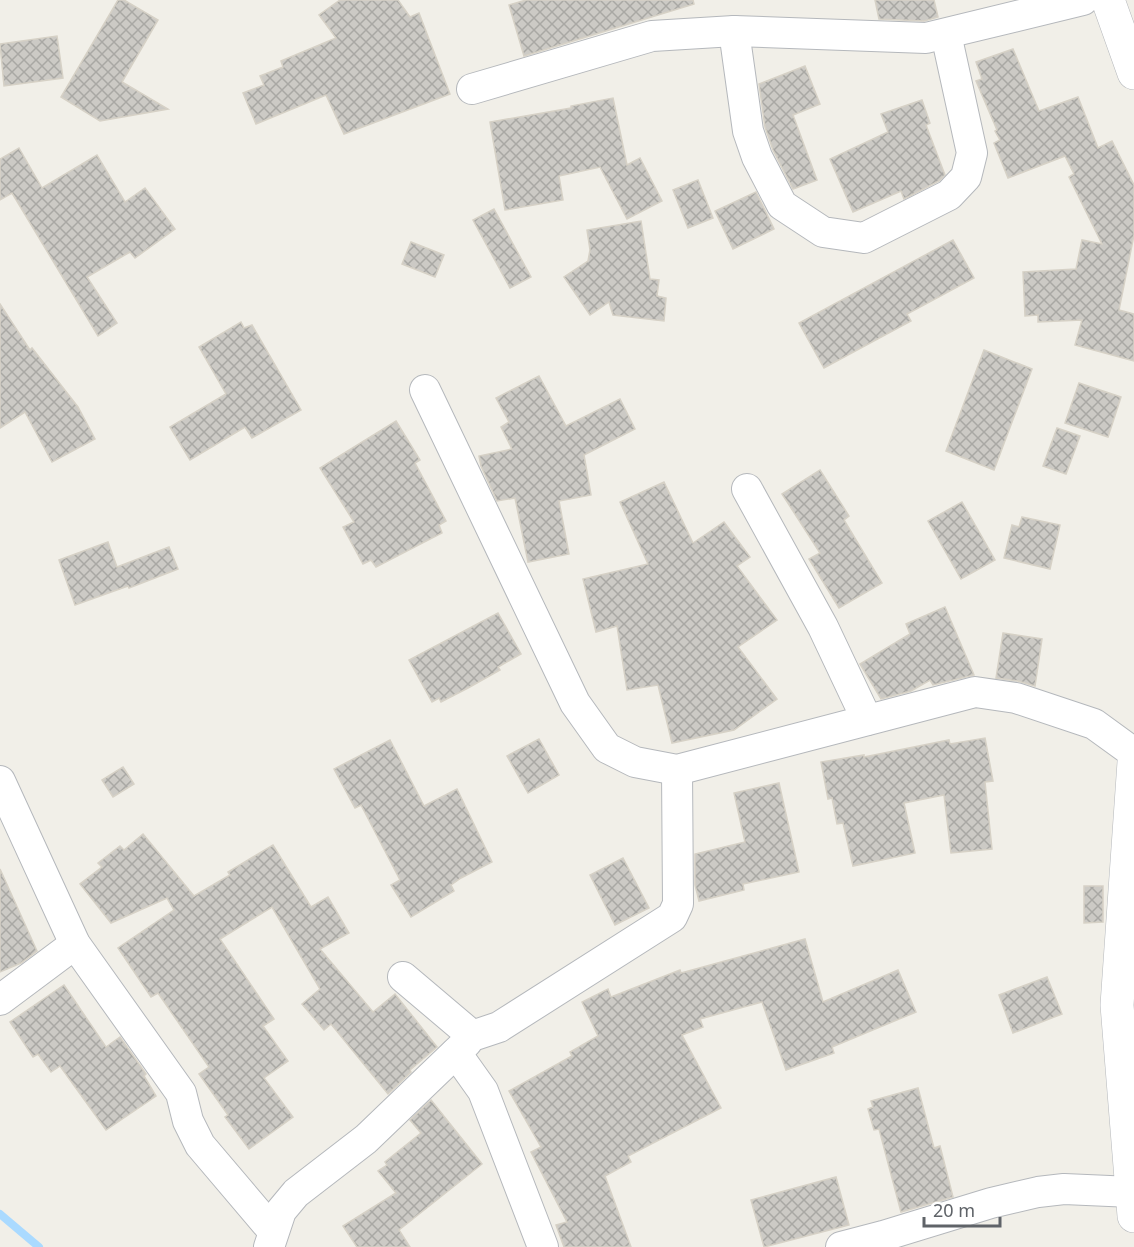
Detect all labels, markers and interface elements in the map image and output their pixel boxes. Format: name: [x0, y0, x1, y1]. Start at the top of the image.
scale bar: [924, 1190, 1000, 1228]
text: 20 m: [933, 1198, 975, 1222]

